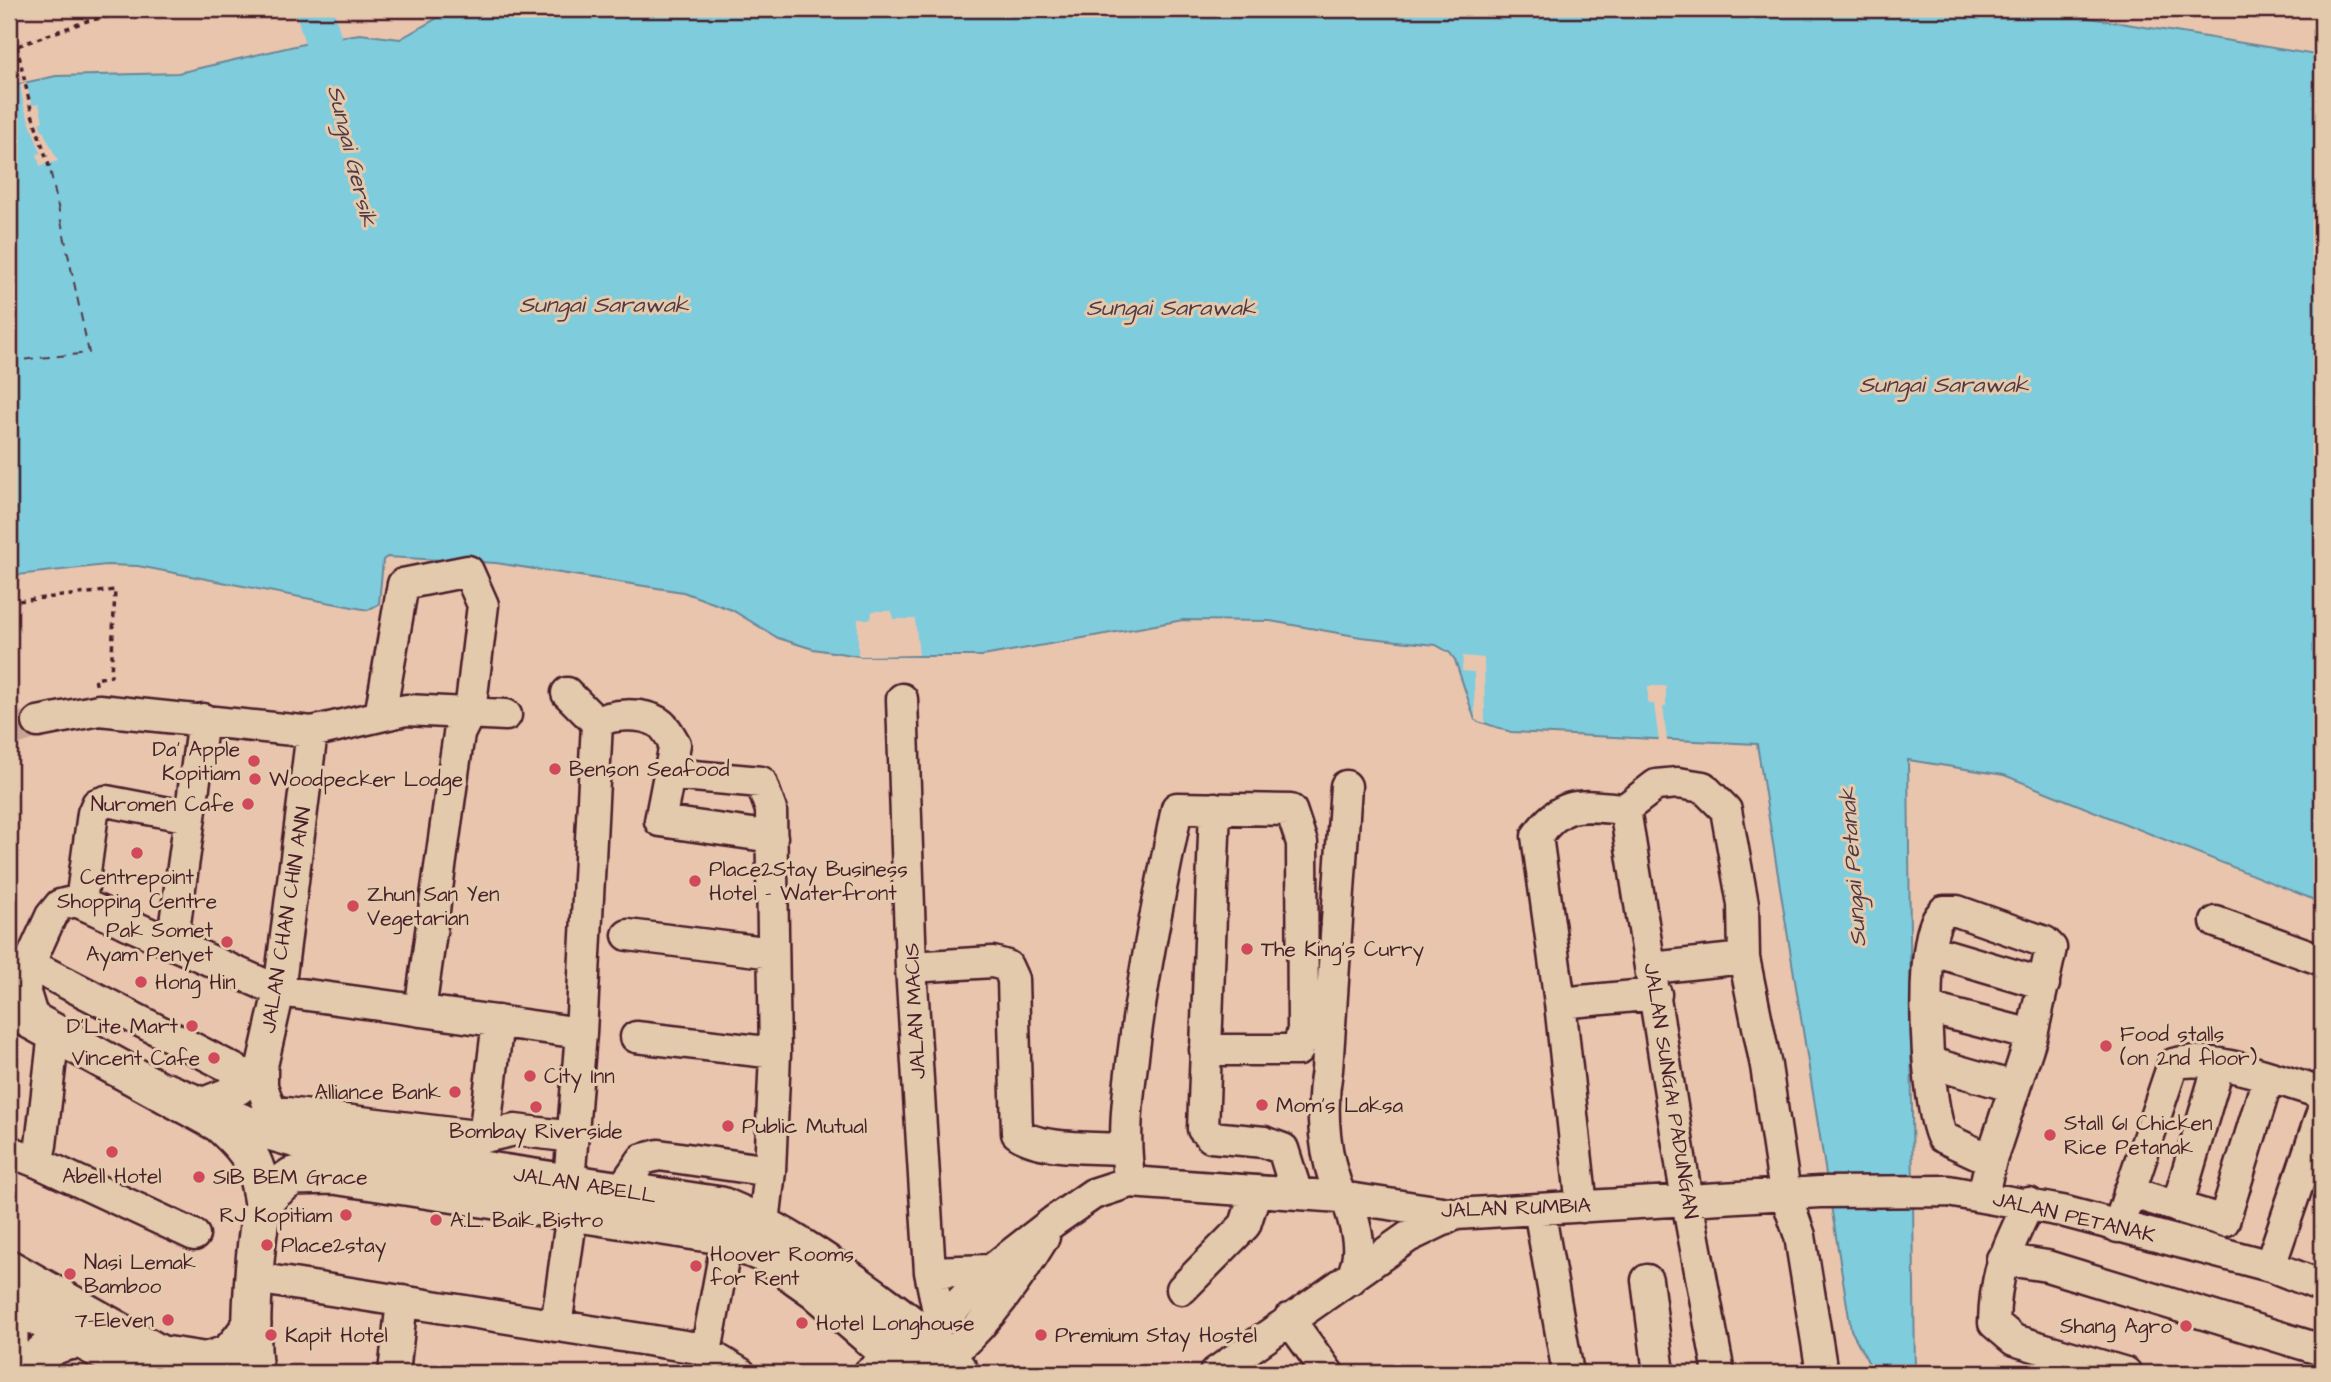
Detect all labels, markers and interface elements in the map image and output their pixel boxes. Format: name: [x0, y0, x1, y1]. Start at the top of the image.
water label: Sungai Gersik: [318, 82, 385, 231]
water label: Sungai Sarawak: [519, 289, 690, 322]
water label: Sungai Sarawak: [1086, 292, 1257, 325]
water label: Sungai Sarawak: [1859, 369, 2030, 402]
place label: Da' Apple Kopitiam: [152, 735, 241, 789]
marker: Da' Apple Kopitiam: [246, 753, 262, 769]
place label: Benson Seafood: [569, 755, 730, 784]
marker: Benson Seafood: [547, 761, 563, 777]
place label: Woodpecker Lodge: [269, 765, 463, 796]
marker: Woodpecker Lodge: [247, 771, 263, 787]
water label: Sungai Petanak: [1831, 785, 1876, 948]
place label: Nuromen Cafe: [91, 790, 234, 819]
marker: Nuromen Cafe: [240, 796, 256, 812]
street label: JALAN CHAN CHIN ANN: [254, 805, 318, 1035]
marker: Centrepoint Shopping Centre: [129, 845, 145, 861]
place label: Place2Stay Business Hotel - Waterfront: [709, 855, 908, 908]
place label: Centrepoint Shopping Centre: [57, 863, 217, 918]
marker: Place2Stay Business Hotel - Waterfront: [687, 873, 703, 889]
place label: Zhun San Yen Vegetarian: [367, 880, 500, 935]
marker: Zhun San Yen Vegetarian: [345, 898, 361, 914]
place label: Pak Somet Ayam Penyet: [86, 916, 214, 971]
marker: Pak Somet Ayam Penyet: [219, 934, 235, 950]
place label: The King's Curry: [1261, 935, 1425, 966]
marker: The King's Curry: [1239, 941, 1255, 957]
street label: JALAN MACIS: [897, 942, 933, 1080]
street label: JALAN SUNGAI PADUNGAN: [1636, 961, 1706, 1221]
place label: Hong Hin: [155, 968, 236, 999]
marker: Hong Hin: [133, 974, 149, 990]
place label: D'Lite Mart: [67, 1012, 179, 1041]
marker: D'Lite Mart: [184, 1018, 200, 1034]
place label: Food stalls (on 2nd floor): [2120, 1020, 2257, 1073]
marker: Food stalls (on 2nd floor): [2098, 1038, 2114, 1054]
place label: Vincent Cafe: [72, 1044, 200, 1073]
marker: Vincent Cafe: [206, 1050, 222, 1066]
place label: City Inn: [544, 1062, 615, 1093]
marker: City Inn: [522, 1068, 538, 1084]
place label: Alliance Bank: [315, 1078, 441, 1107]
marker: Alliance Bank: [447, 1084, 463, 1100]
place label: Mom's Laksa: [1276, 1091, 1404, 1120]
marker: Mom's Laksa: [1254, 1097, 1270, 1113]
marker: Bombay Riverside: [528, 1099, 544, 1115]
place label: Stall 61 Chicken Rice Petanak: [2064, 1109, 2212, 1162]
place label: Public Mutual: [742, 1112, 867, 1141]
place label: Bombay Riverside: [449, 1117, 623, 1148]
marker: Public Mutual: [720, 1118, 736, 1134]
marker: Stall 61 Chicken Rice Petanak: [2042, 1127, 2058, 1143]
marker: Abell Hotel: [104, 1144, 120, 1160]
street label: JALAN ABELL: [512, 1159, 659, 1211]
place label: Abell Hotel: [62, 1162, 162, 1191]
place label: SIB BEM Grace: [213, 1163, 368, 1192]
marker: SIB BEM Grace: [191, 1169, 207, 1185]
street label: JALAN PETANAK: [1990, 1184, 2158, 1250]
street label: JALAN RUMBIA: [1441, 1191, 1592, 1225]
place label: RJ Kopitiam: [219, 1201, 333, 1231]
place label: A.L. Baik Bistro: [450, 1206, 603, 1235]
marker: RJ Kopitiam: [338, 1207, 354, 1223]
marker: A.L. Baik Bistro: [428, 1212, 444, 1228]
place label: Place2stay: [281, 1231, 387, 1262]
marker: Place2stay: [259, 1237, 275, 1253]
place label: Hoover Rooms for Rent: [710, 1240, 854, 1293]
place label: Nasi Lemak Bamboo: [84, 1248, 196, 1301]
marker: Hoover Rooms for Rent: [688, 1258, 704, 1274]
marker: Nasi Lemak Bamboo: [62, 1266, 78, 1282]
place label: 7-Eleven: [75, 1306, 154, 1335]
place label: Hotel Longhouse: [816, 1309, 975, 1340]
marker: 7-Eleven: [160, 1312, 176, 1328]
place label: Shang Agro: [2060, 1312, 2172, 1343]
marker: Hotel Longhouse: [794, 1315, 810, 1331]
marker: Shang Agro: [2178, 1318, 2194, 1334]
place label: Kapit Hotel: [285, 1321, 388, 1351]
place label: Premium Stay Hostel: [1055, 1321, 1257, 1352]
marker: Kapit Hotel: [263, 1327, 279, 1343]
marker: Premium Stay Hostel: [1033, 1327, 1049, 1343]

